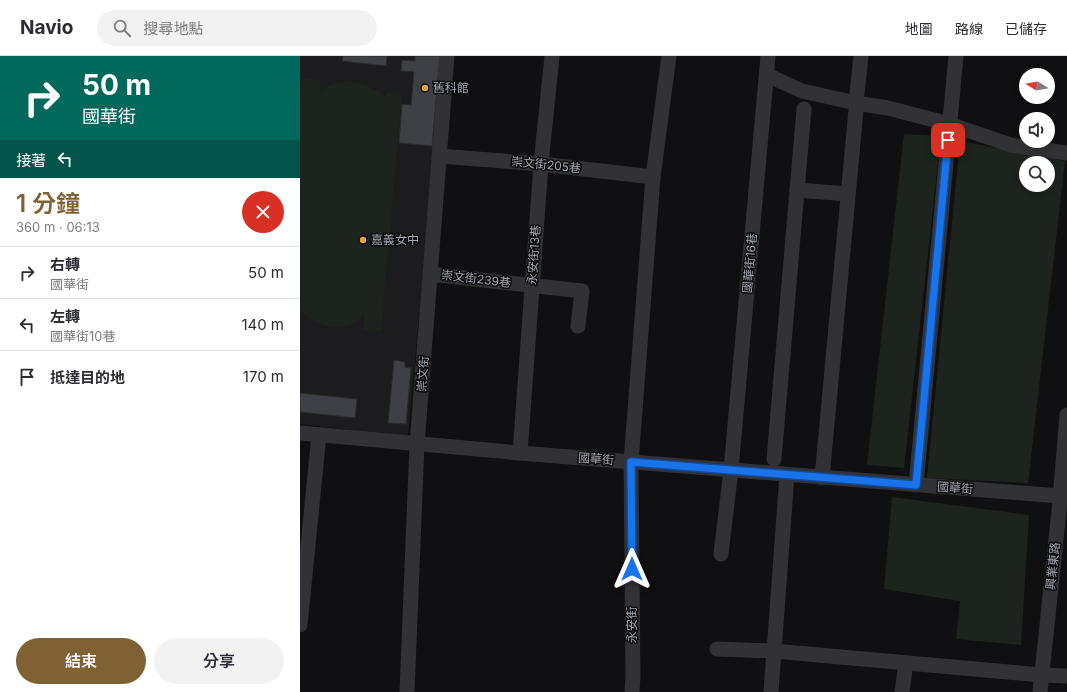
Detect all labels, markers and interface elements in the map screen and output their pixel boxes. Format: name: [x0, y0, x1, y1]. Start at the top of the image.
search box: [97, 10, 377, 46]
text: Navio: [20, 16, 73, 39]
icon: search: [111, 17, 133, 39]
text: 搜尋地點: [143, 19, 203, 38]
text: 地圖: [905, 20, 933, 37]
text: 路線: [955, 20, 983, 37]
text: 已儲存: [1005, 20, 1047, 37]
text: 50 m: [82, 68, 151, 102]
north arrow: [1019, 68, 1055, 104]
map controls: [1019, 68, 1055, 192]
icon: right: [16, 72, 68, 124]
place label: 舊科館: [433, 80, 469, 95]
marker: 舊科館: [420, 83, 430, 93]
text: 國華街: [82, 106, 136, 127]
button: sound: [1019, 112, 1055, 148]
pin: [931, 123, 965, 157]
icon: arrive: [937, 129, 959, 151]
icon: left: [54, 148, 76, 170]
text: 接著: [16, 151, 46, 170]
street label: 崇文街205巷: [510, 153, 582, 176]
button: search: [1019, 156, 1055, 192]
text: 1 分鐘: [16, 189, 80, 218]
button: close: [242, 191, 284, 233]
text: 360 m · 06:13: [16, 219, 100, 235]
street label: 永安街13巷: [524, 224, 543, 286]
place label: 嘉義女中: [371, 232, 419, 247]
street label: 國華街16巷: [739, 232, 760, 294]
marker: 嘉義女中: [358, 235, 368, 245]
text: 右轉: [50, 255, 80, 274]
icon: right: [16, 262, 38, 284]
text: 50 m: [248, 263, 284, 282]
street label: 崇文街239巷: [440, 267, 512, 290]
text: 國華街: [50, 276, 89, 292]
text: 左轉: [50, 307, 80, 326]
icon: left: [16, 314, 38, 336]
text: 140 m: [241, 315, 284, 334]
text: 國華街10巷: [50, 328, 116, 344]
street label: 崇文街: [414, 355, 431, 392]
icon: arrive: [16, 366, 38, 388]
text: 170 m: [243, 367, 284, 386]
text: 抵達目的地: [50, 368, 125, 387]
street label: 國華街: [578, 450, 615, 467]
street label: 國華街: [937, 479, 974, 496]
street label: 興業東路: [1043, 541, 1062, 591]
position arrow: [611, 548, 653, 590]
street label: 永安街: [624, 607, 639, 643]
button: 結束: [16, 638, 146, 684]
button: 分享: [154, 638, 284, 684]

